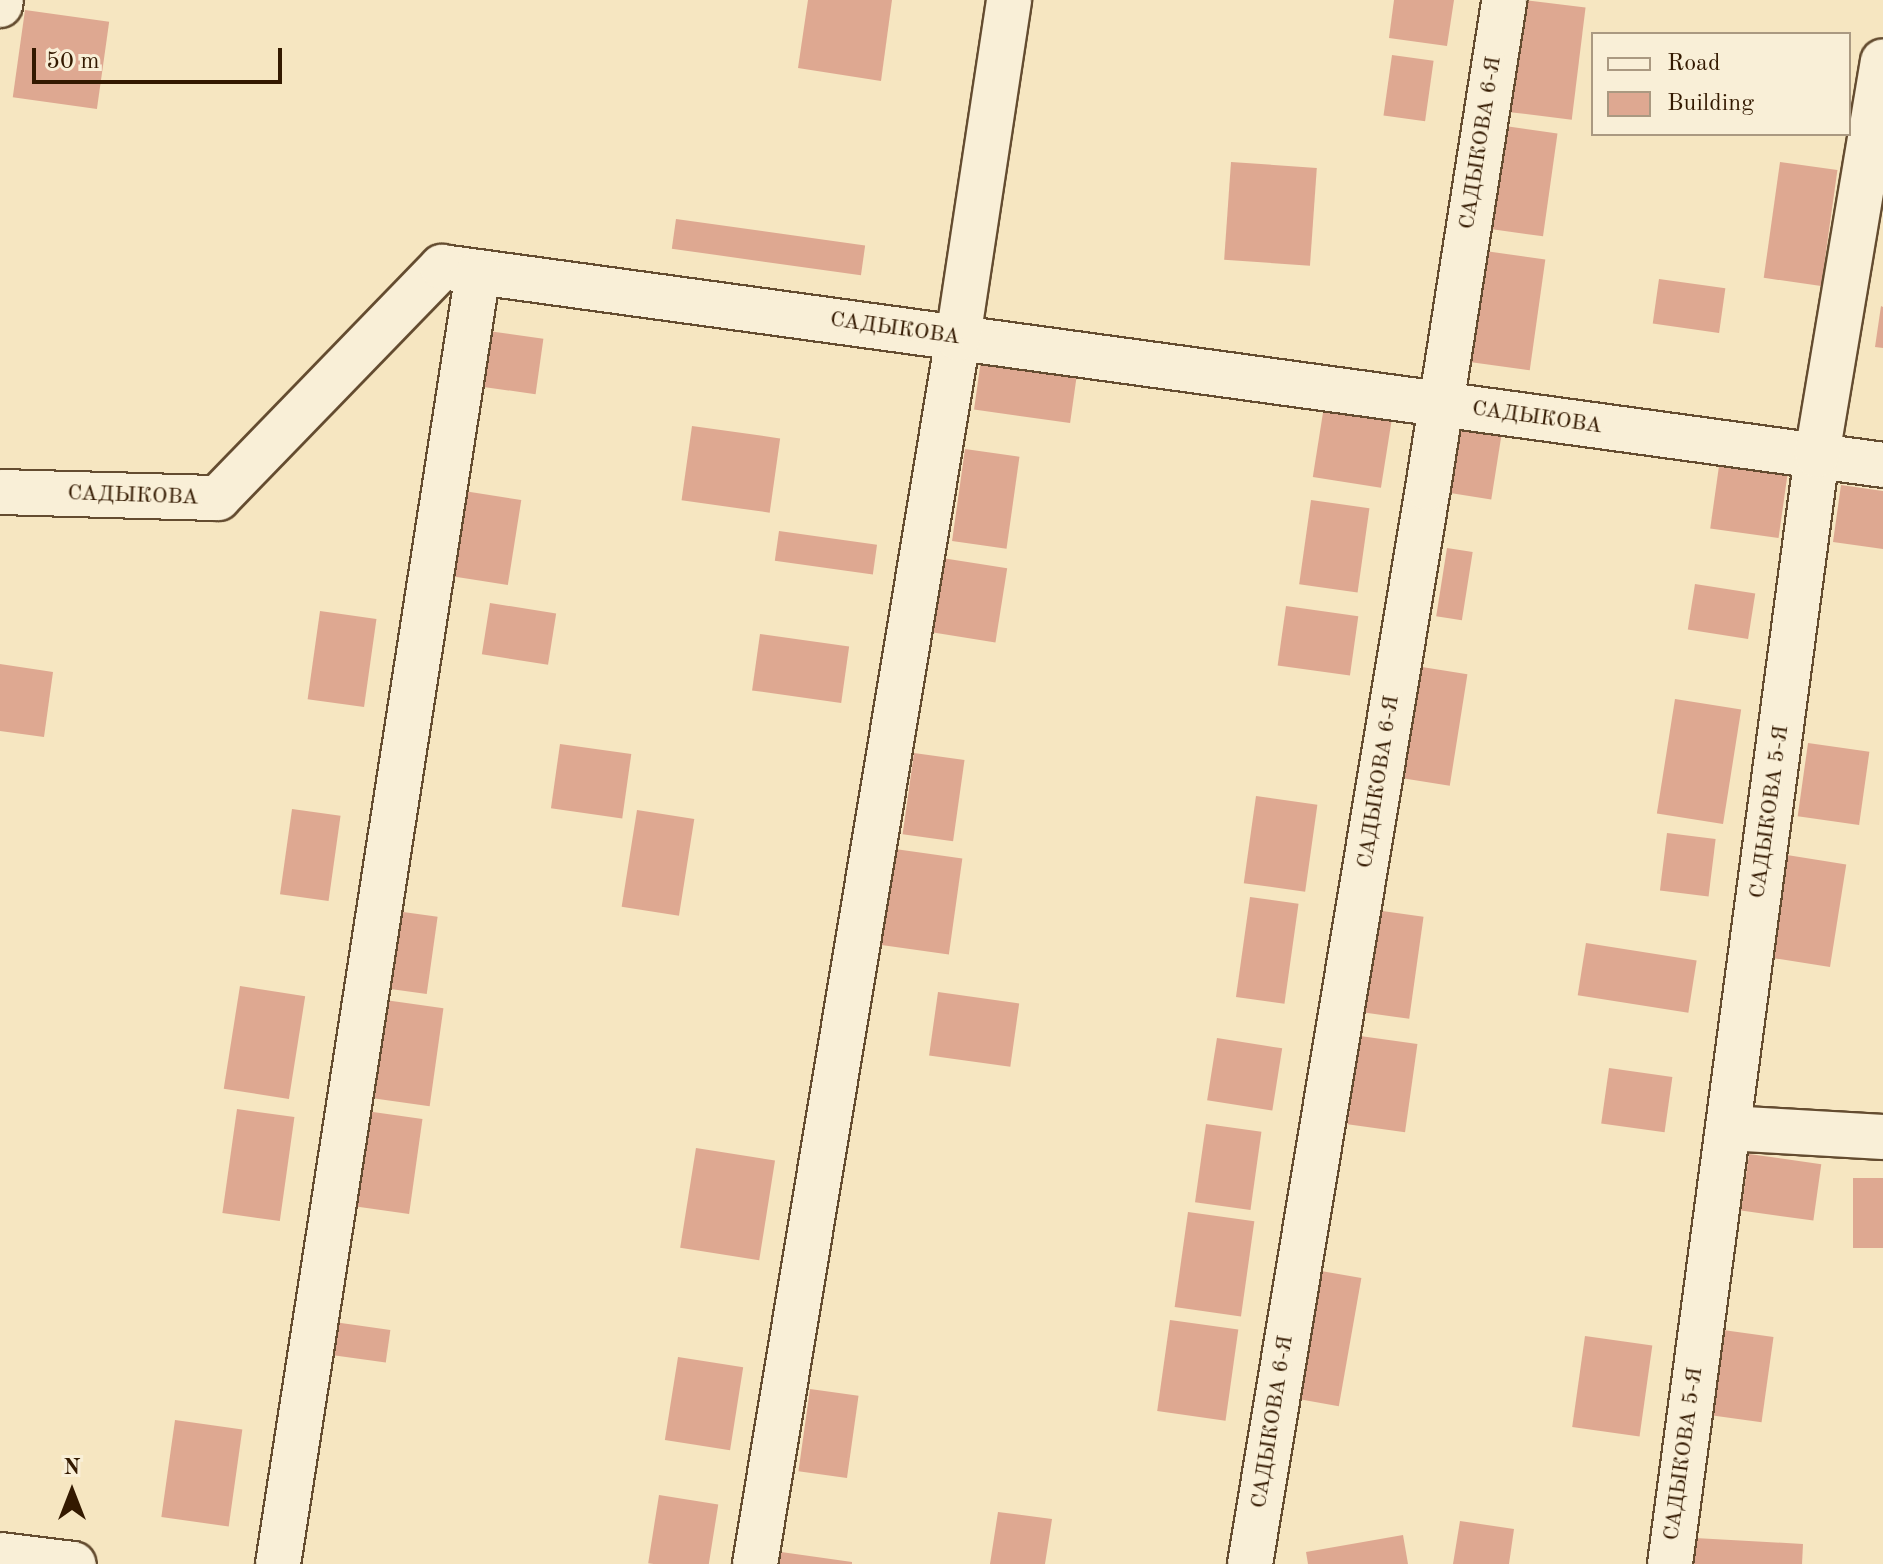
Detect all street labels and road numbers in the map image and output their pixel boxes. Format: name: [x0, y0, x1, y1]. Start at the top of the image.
street label: САДЫКОВА 6-Я: [1454, 55, 1508, 231]
street label: САДЫКОВА: [828, 307, 962, 351]
street label: САДЫКОВА: [1470, 396, 1604, 440]
street label: САДЫКОВА: [67, 481, 199, 511]
street label: САДЫКОВА 6-Я: [1352, 694, 1406, 870]
street label: САДЫКОВА 5-Я: [1745, 724, 1795, 900]
street label: САДЫКОВА 6-Я: [1246, 1334, 1300, 1510]
street label: САДЫКОВА 5-Я: [1659, 1366, 1709, 1542]

